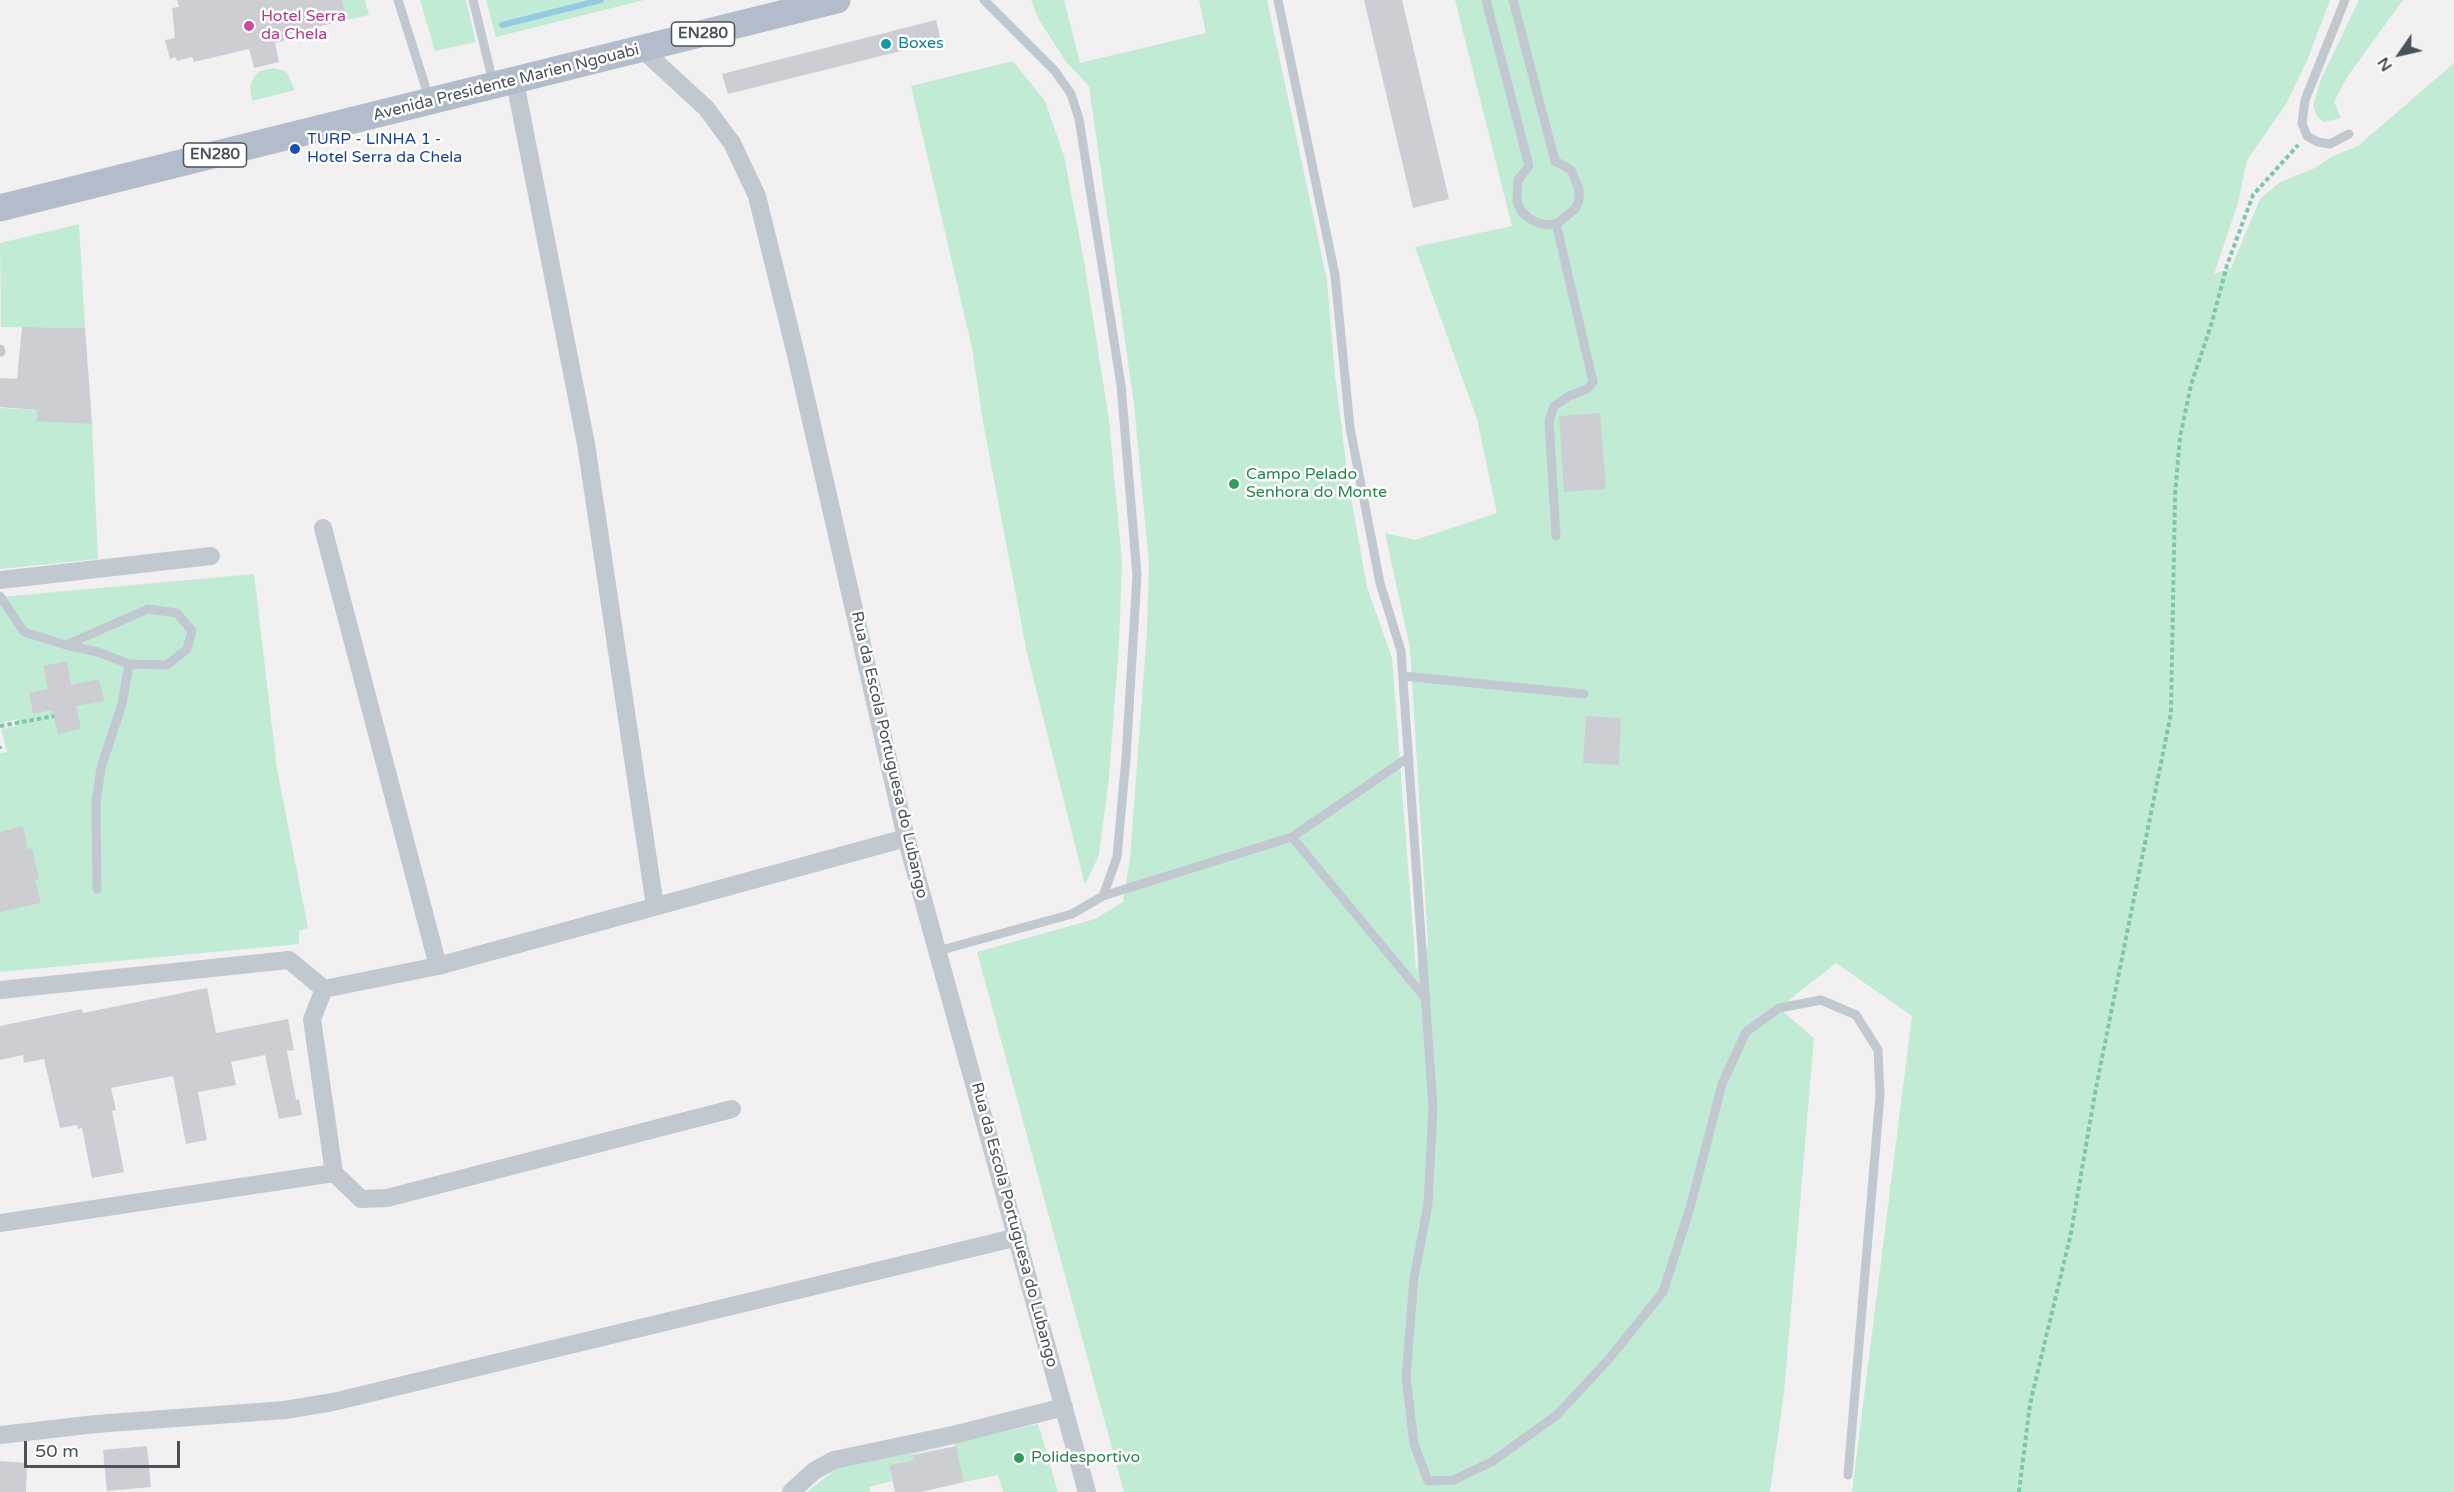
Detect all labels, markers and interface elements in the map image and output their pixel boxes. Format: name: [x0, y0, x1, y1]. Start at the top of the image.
place label: Hotel Serra da Chela: [261, 7, 346, 45]
marker: Hotel Serra da Chela: [242, 19, 256, 33]
road number: EN280: [672, 22, 734, 46]
north arrow: [2370, 24, 2430, 84]
place label: Boxes: [898, 34, 944, 54]
marker: Boxes: [879, 37, 893, 51]
street label: Avenida Presidente Marien Ngouabi: [371, 41, 641, 125]
text: N: [2373, 53, 2397, 75]
place label: TURP - LINHA 1 - Hotel Serra da Chela: [307, 130, 462, 168]
marker: TURP - LINHA 1 - Hotel Serra da Chela: [288, 142, 302, 156]
road number: EN280: [184, 143, 246, 167]
place label: Campo Pelado Senhora do Monte: [1246, 465, 1387, 503]
marker: Campo Pelado Senhora do Monte: [1227, 477, 1241, 491]
street label: Rua da Escola Portuguesa do Lubango: [847, 609, 931, 901]
street label: Rua da Escola Portuguesa do Lubango: [967, 1080, 1061, 1370]
scale bar: [27, 1429, 183, 1467]
text: 50 m: [35, 1440, 79, 1462]
place label: Polidesportivo: [1031, 1448, 1140, 1468]
marker: Polidesportivo: [1012, 1451, 1026, 1465]

